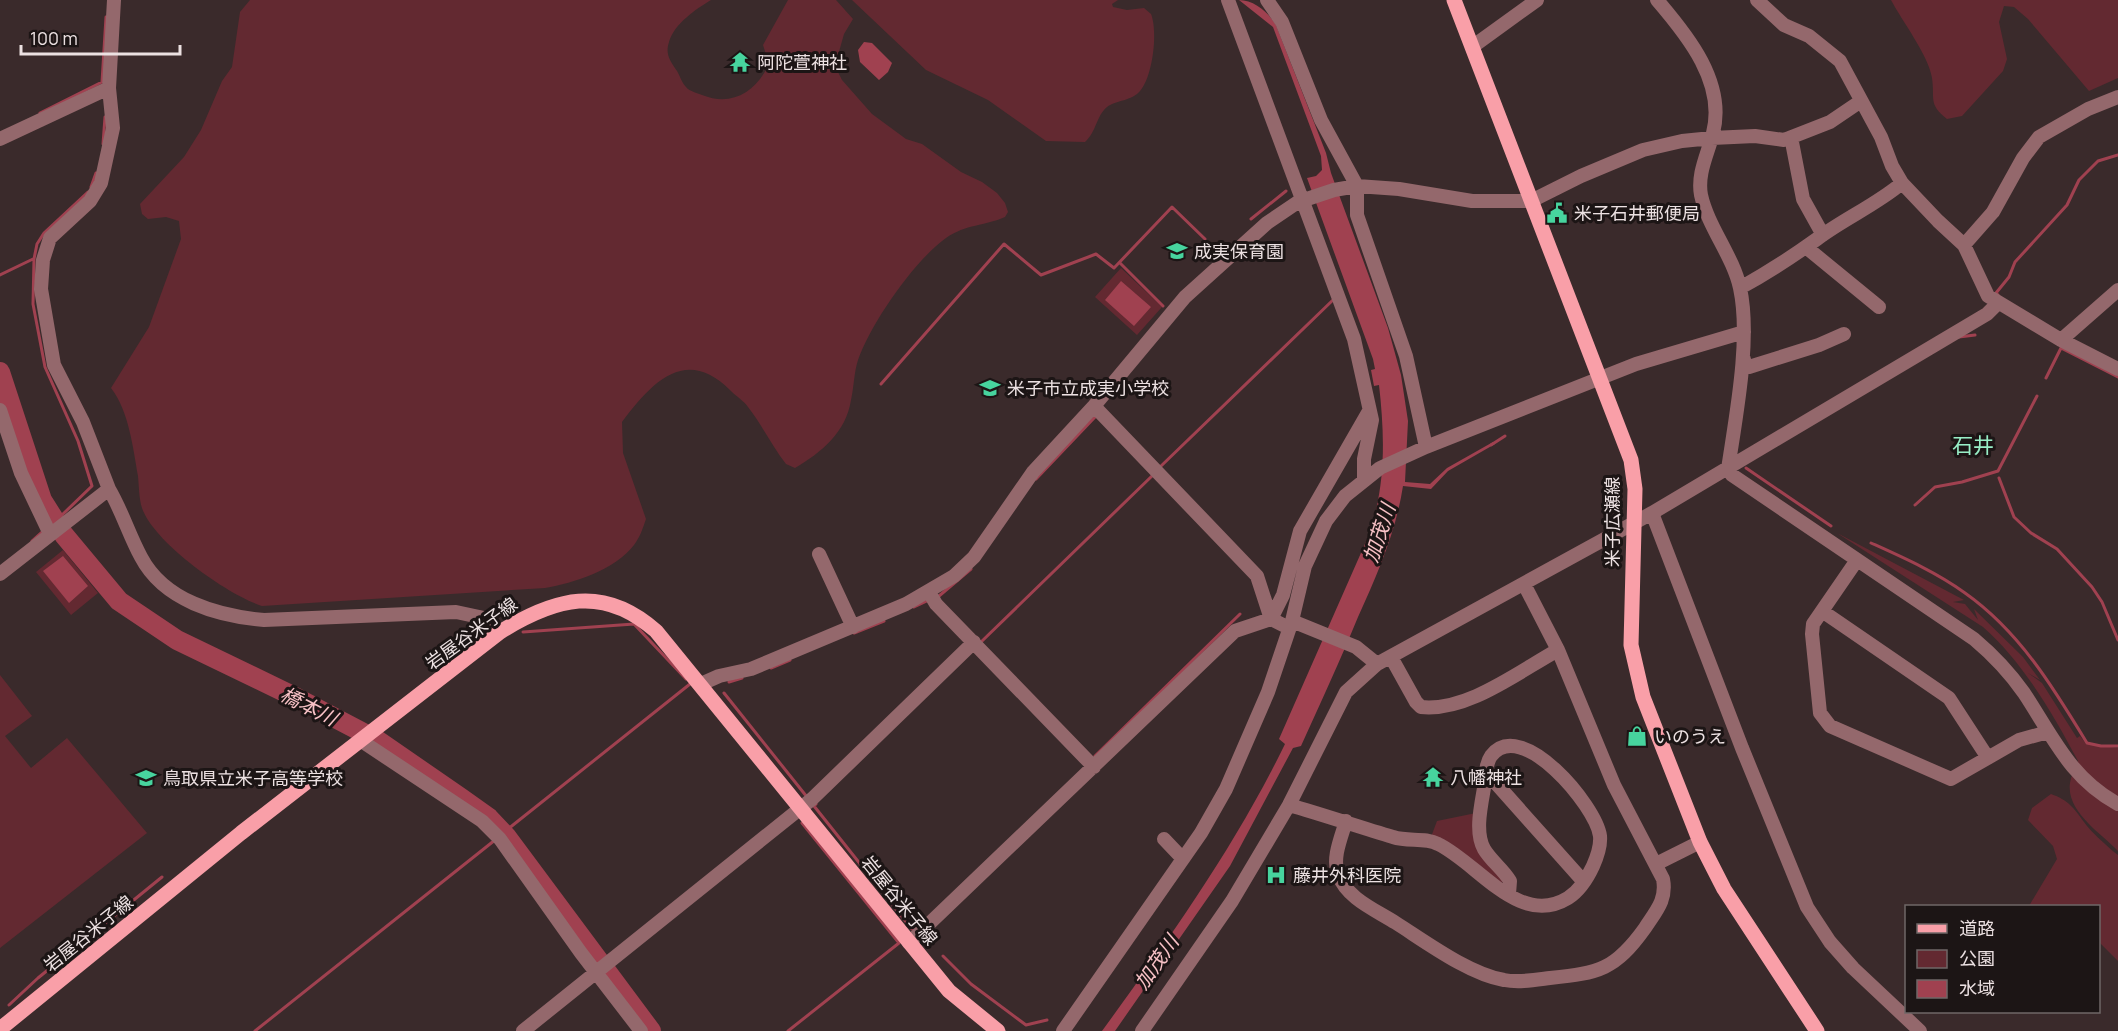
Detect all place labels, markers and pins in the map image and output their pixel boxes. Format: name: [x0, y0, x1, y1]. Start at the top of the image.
temple icon: 阿陀萱神社: [728, 50, 752, 74]
place label: 阿陀萱神社: [757, 50, 847, 74]
public building icon: 米子石井郵便局: [1545, 201, 1569, 225]
place label: 米子石井郵便局: [1574, 201, 1700, 225]
school or university icon: 成実保育園: [1165, 239, 1189, 263]
place label: 成実保育園: [1194, 239, 1284, 263]
school or university icon: 米子市立成実小学校: [978, 376, 1002, 400]
place label: 米子市立成実小学校: [1007, 376, 1169, 400]
shop icon: いのうえ: [1625, 724, 1649, 748]
place label: いのうえ: [1654, 724, 1726, 748]
temple icon: 八幡神社: [1421, 765, 1445, 789]
place label: 八幡神社: [1450, 765, 1522, 789]
school or university icon: 鳥取県立米子高等学校: [134, 766, 158, 790]
place label: 鳥取県立米子高等学校: [163, 766, 343, 790]
hospital icon: 藤井外科医院: [1264, 863, 1288, 887]
place label: 藤井外科医院: [1293, 863, 1401, 887]

